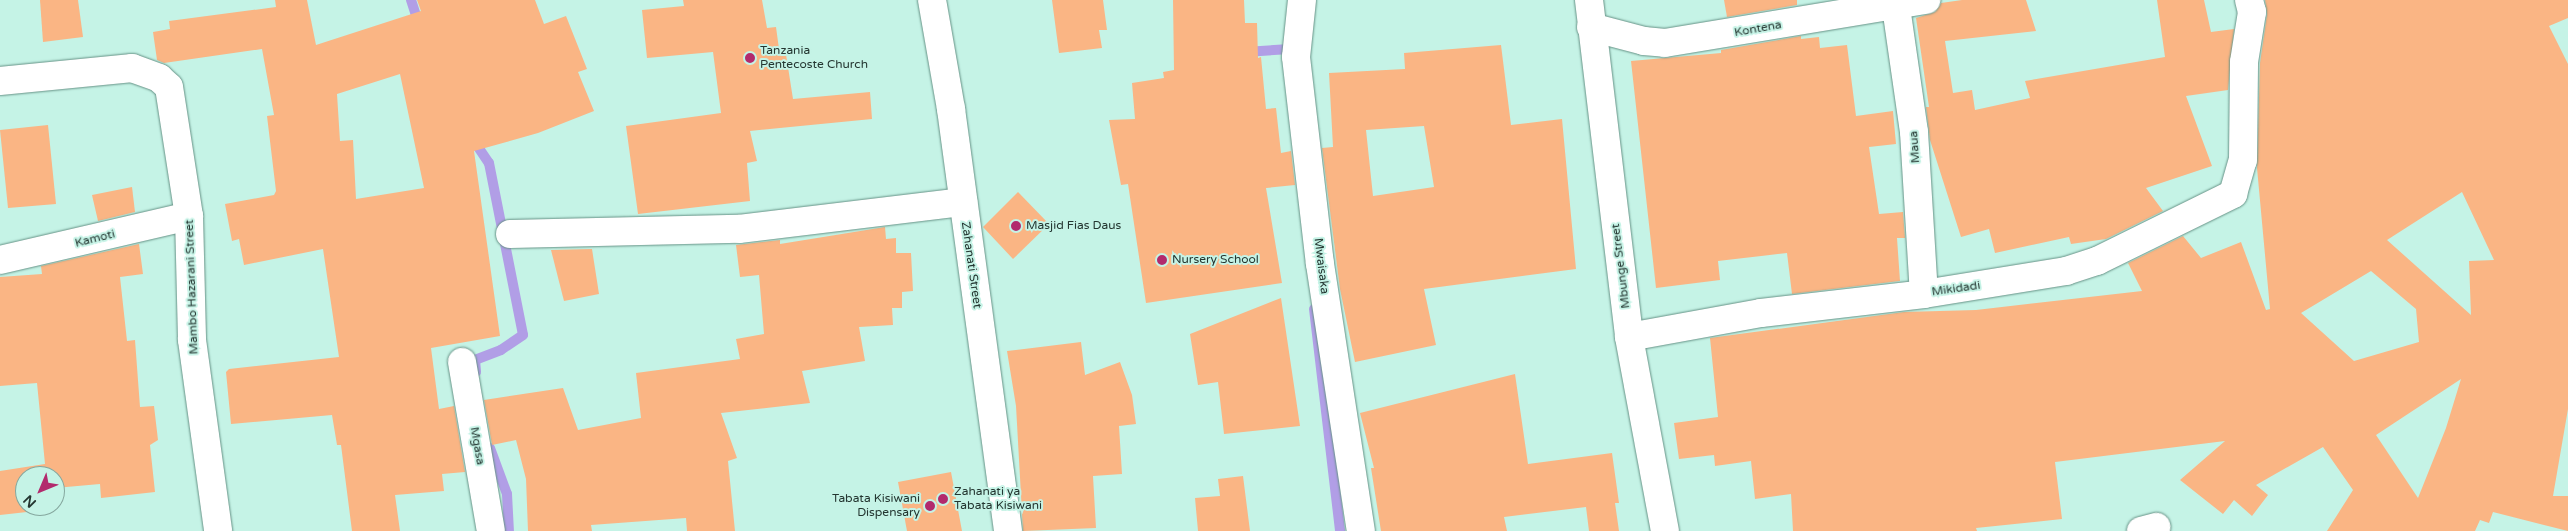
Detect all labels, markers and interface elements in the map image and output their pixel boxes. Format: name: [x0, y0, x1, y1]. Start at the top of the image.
street label: Kontena: [1733, 18, 1783, 40]
place label: Tanzania Pentecoste Church: [760, 44, 868, 72]
marker: Tanzania Pentecoste Church: [744, 52, 756, 64]
street label: Maua: [1907, 130, 1923, 164]
street label: Mambo Hazarani Street: [182, 219, 202, 355]
place label: Masjid Fias Daus: [1026, 219, 1121, 233]
marker: Masjid Fias Daus: [1010, 220, 1022, 232]
street label: Zahanati Street: [958, 221, 984, 309]
street label: Mbunge Street: [1609, 223, 1633, 309]
street label: Kamoti: [74, 227, 116, 251]
street label: Mwaisaka: [1310, 237, 1332, 295]
place label: Nursery School: [1172, 253, 1259, 267]
marker: Nursery School: [1156, 254, 1168, 266]
street label: Mikidadi: [1931, 278, 1981, 300]
street label: Mgasa: [467, 426, 487, 466]
north arrow: [15, 466, 65, 516]
place label: Zahanati ya Tabata Kisiwani: [954, 485, 1042, 513]
text: N: [20, 491, 40, 511]
place label: Tabata Kisiwani Dispensary: [832, 492, 920, 520]
marker: Zahanati ya Tabata Kisiwani: [936, 492, 950, 506]
marker: Tabata Kisiwani Dispensary: [924, 500, 936, 512]

